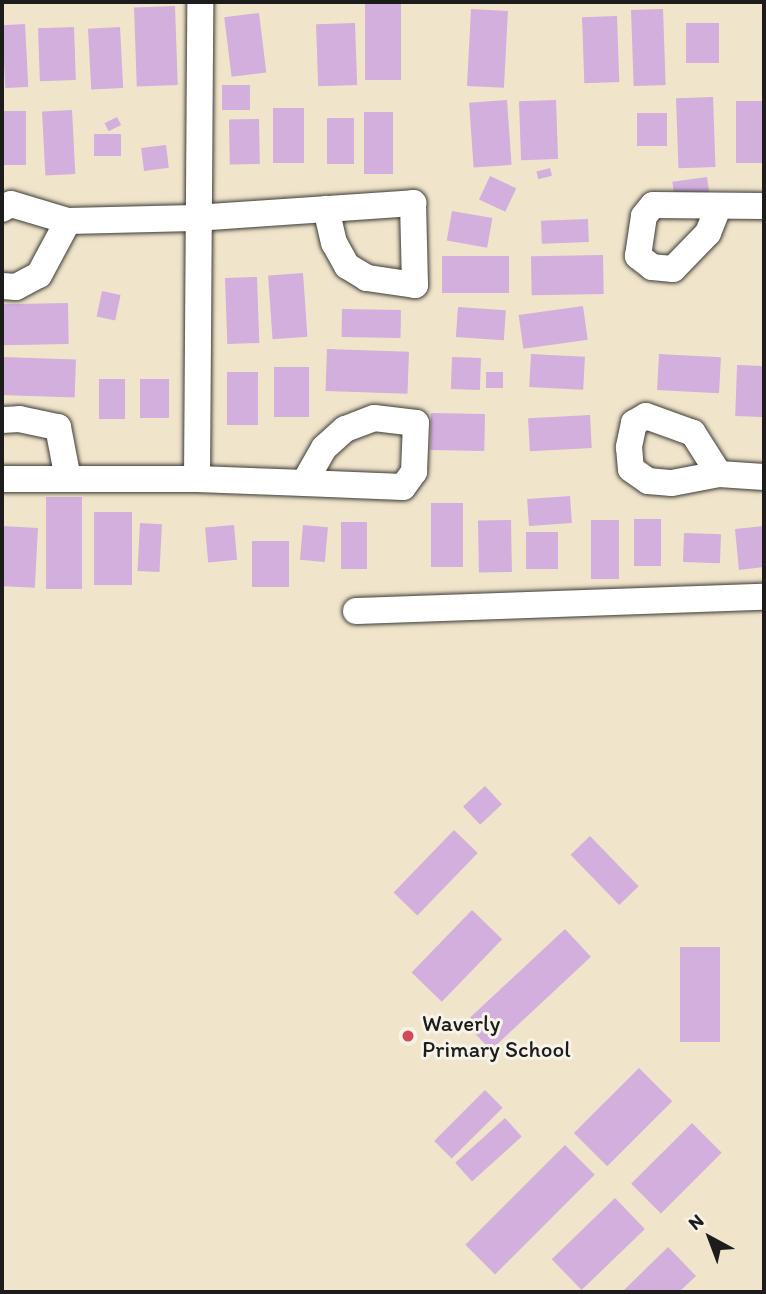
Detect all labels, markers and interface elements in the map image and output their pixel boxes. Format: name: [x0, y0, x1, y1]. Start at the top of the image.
place label: Waverly Primary School: [422, 1009, 571, 1063]
marker: Waverly Primary School: [400, 1028, 416, 1044]
north arrow: [675, 1203, 745, 1273]
text: N: [684, 1209, 708, 1235]

